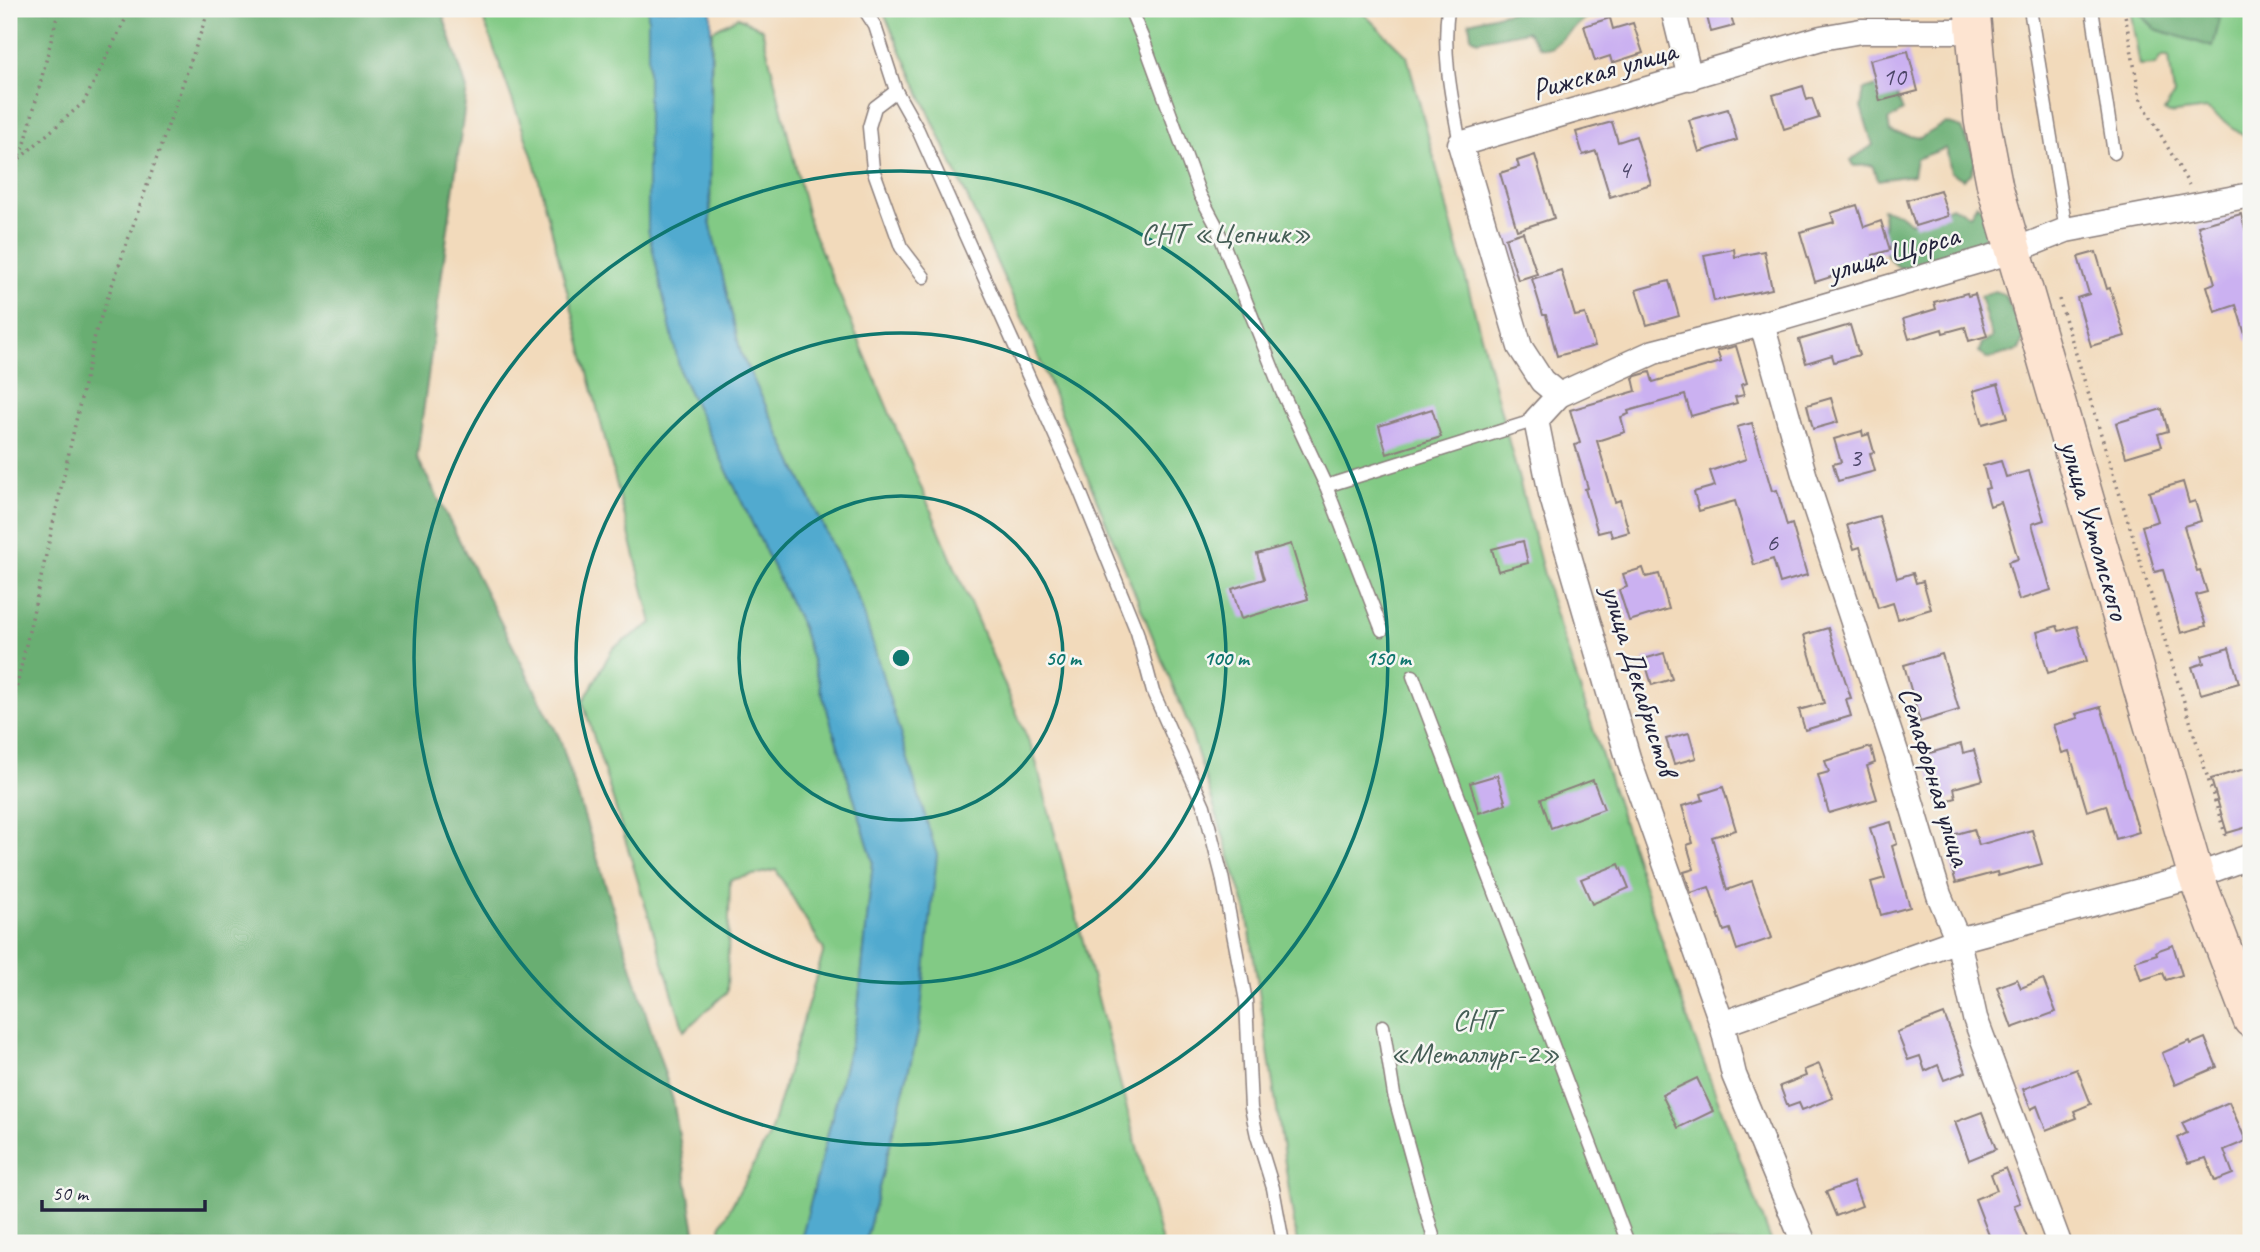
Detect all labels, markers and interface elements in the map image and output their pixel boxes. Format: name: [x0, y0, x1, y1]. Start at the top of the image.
street label: Рижская улица: [1527, 31, 1683, 109]
house number: 10: [1882, 60, 1908, 93]
house number: 4: [1618, 153, 1632, 186]
park label: СНТ «Цепник»: [1141, 214, 1311, 252]
street label: улица Щорса: [1821, 216, 1965, 290]
street label: улица Ухтомского: [2051, 434, 2139, 626]
house number: 3: [1849, 441, 1863, 474]
house number: 6: [1766, 526, 1779, 559]
street label: улица Декабристов: [1592, 578, 1689, 785]
text: 50 m: [1045, 645, 1083, 671]
text: 100 m: [1203, 645, 1251, 671]
text: 150 m: [1365, 645, 1413, 671]
centre of rings: [889, 646, 913, 670]
street label: Семафорная улица: [1890, 682, 1981, 872]
park label: СНТ «Металлург-2»: [1390, 1000, 1560, 1072]
scale bar: [42, 1168, 205, 1212]
text: 50 m: [52, 1180, 90, 1206]

